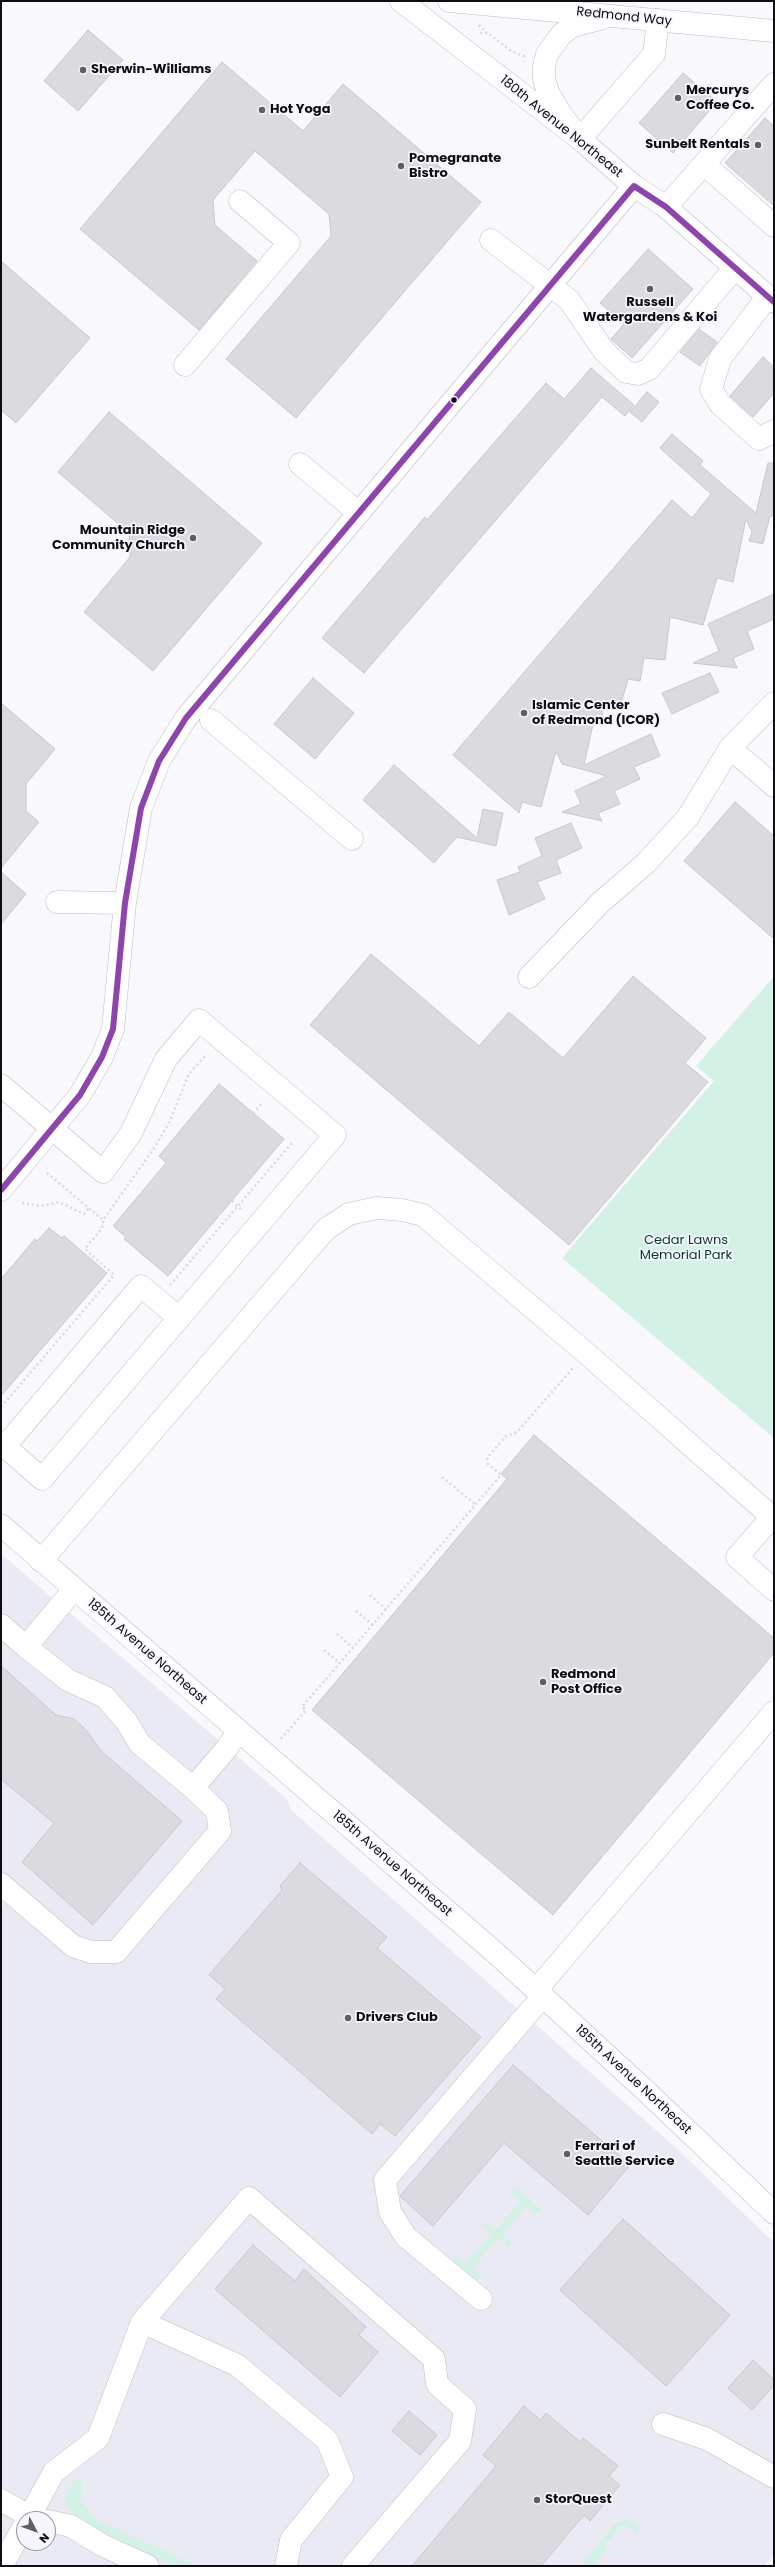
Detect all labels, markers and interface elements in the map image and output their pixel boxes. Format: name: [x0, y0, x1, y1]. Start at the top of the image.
street label: Redmond Way: [576, 4, 672, 30]
place label: Sherwin-Williams: [91, 62, 212, 78]
marker: Sherwin-Williams: [78, 65, 88, 75]
street label: 180th Avenue Northeast: [497, 73, 625, 181]
place label: Mercurys Coffee Co.: [686, 83, 754, 114]
marker: Mercurys Coffee Co.: [673, 93, 683, 103]
place label: Hot Yoga: [270, 102, 330, 118]
marker: Hot Yoga: [257, 105, 267, 115]
place label: Sunbelt Rentals: [645, 137, 750, 153]
marker: Sunbelt Rentals: [753, 140, 763, 150]
place label: Pomegranate Bistro: [409, 151, 501, 182]
marker: Pomegranate Bistro: [396, 161, 406, 171]
marker: Russell Watergardens & Koi: [645, 284, 655, 294]
place label: Russell Watergardens & Koi: [583, 295, 717, 326]
unlabelled marker: [449, 395, 459, 405]
place label: Mountain Ridge Community Church: [52, 523, 185, 554]
marker: Mountain Ridge Community Church: [188, 533, 198, 543]
place label: Islamic Center of Redmond (ICOR): [532, 698, 660, 729]
marker: Islamic Center of Redmond (ICOR): [519, 708, 529, 718]
park label: Cedar Lawns Memorial Park: [640, 1233, 732, 1264]
street label: 185th Avenue Northeast: [84, 1596, 210, 1708]
place label: Redmond Post Office: [551, 1667, 622, 1698]
marker: Redmond Post Office: [538, 1677, 548, 1687]
street label: 185th Avenue Northeast: [329, 1808, 455, 1920]
place label: Drivers Club: [356, 2010, 438, 2026]
marker: Drivers Club: [343, 2013, 353, 2023]
street label: 185th Avenue Northeast: [572, 2022, 694, 2138]
place label: Ferrari of Seattle Service: [575, 2139, 674, 2170]
marker: Ferrari of Seattle Service: [562, 2149, 572, 2159]
place label: StorQuest: [545, 2492, 612, 2508]
marker: StorQuest: [532, 2495, 542, 2505]
north arrow: [16, 2511, 56, 2551]
text: N: [36, 2530, 53, 2547]

